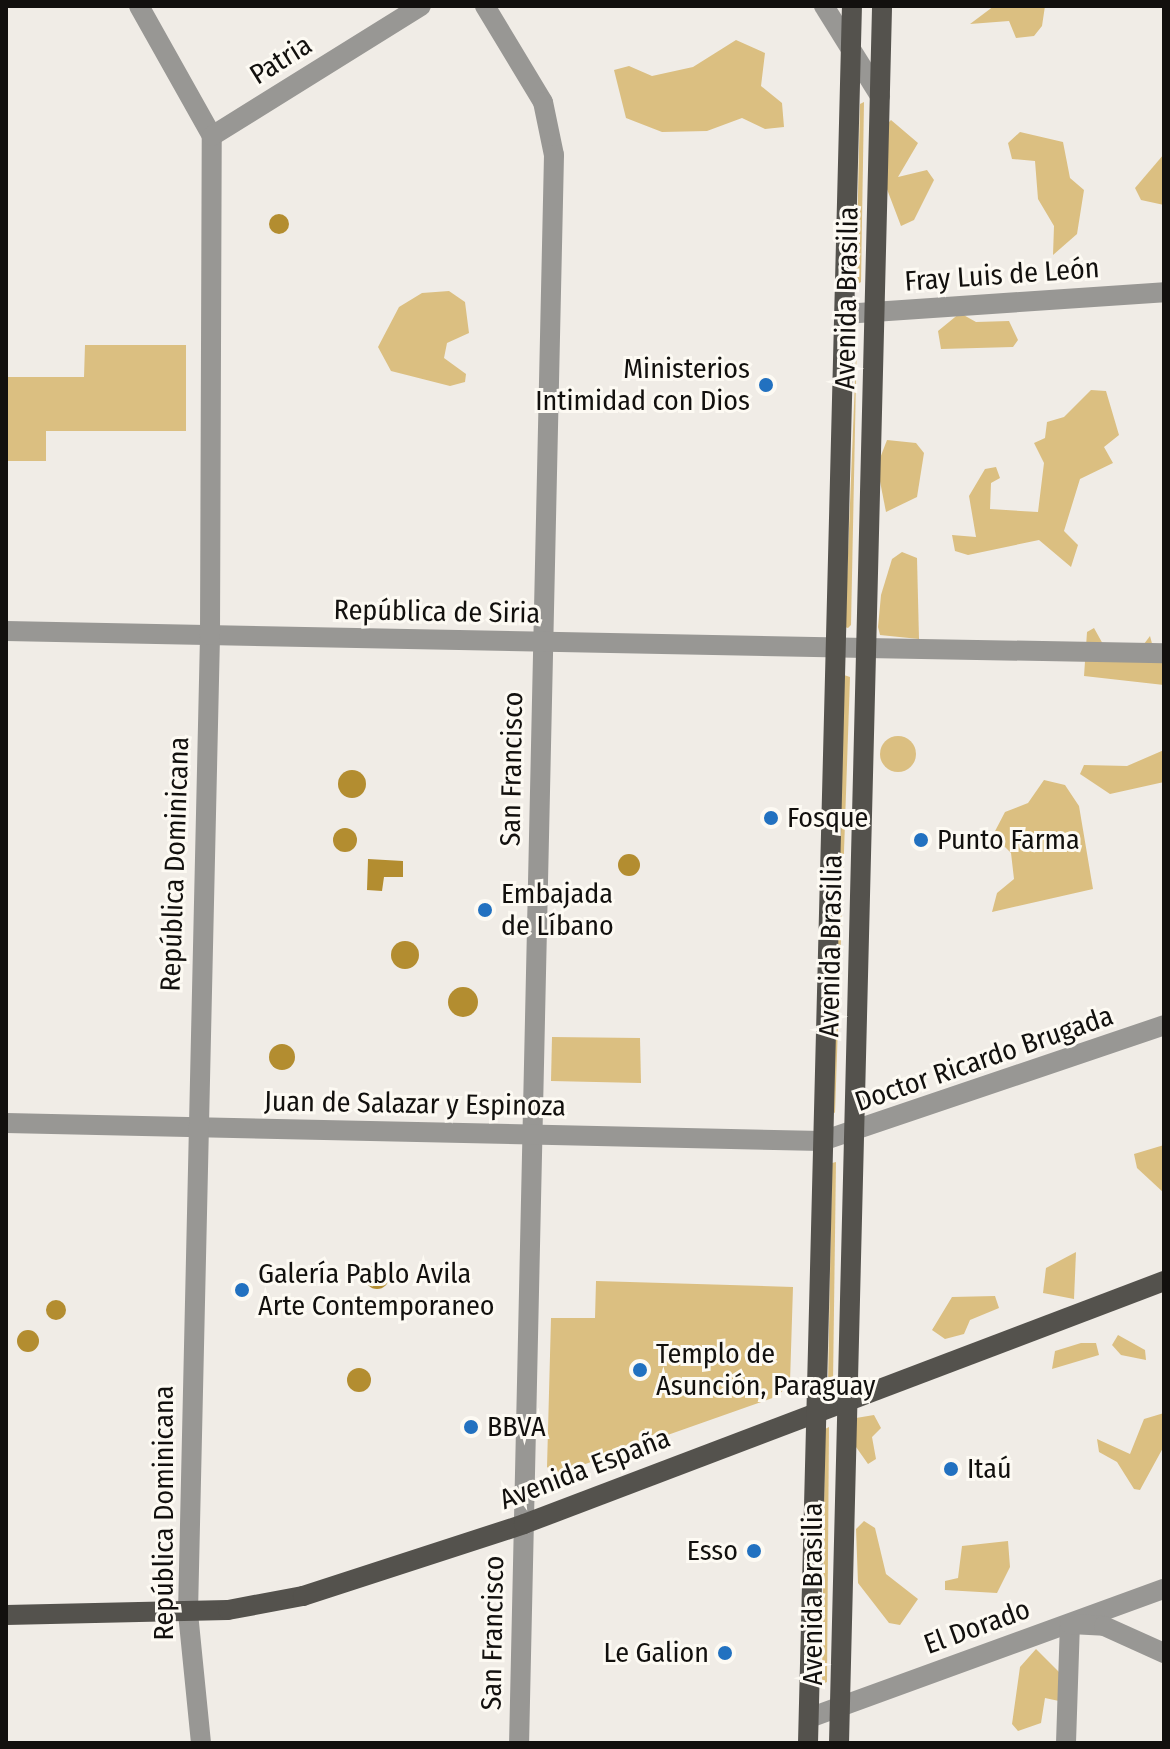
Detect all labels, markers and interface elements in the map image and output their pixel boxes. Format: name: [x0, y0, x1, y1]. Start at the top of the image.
street label: Patria: [244, 28, 318, 92]
street label: Avenida Brasilia: [829, 206, 865, 390]
street label: Fray Luis de León: [903, 251, 1101, 299]
place label: Ministerios Intimidad con Dios: [535, 352, 750, 418]
marker: Ministerios Intimidad con Dios: [757, 376, 775, 394]
street label: República de Siria: [333, 593, 541, 631]
street label: San Francisco: [494, 691, 530, 847]
street label: República Dominicana: [154, 736, 196, 992]
place label: Fosque: [787, 801, 868, 835]
marker: Fosque: [762, 809, 780, 827]
place label: Punto Farma: [937, 823, 1080, 857]
marker: Punto Farma: [912, 831, 930, 849]
street label: Avenida Brasilia: [813, 854, 849, 1038]
place label: Embajada de Líbano: [501, 877, 614, 943]
marker: Embajada de Líbano: [476, 901, 494, 919]
street label: Doctor Ricardo Brugada: [851, 999, 1117, 1119]
street label: Juan de Salazar y Espinoza: [264, 1085, 566, 1123]
place label: Galería Pablo Avila Arte Contemporaneo: [258, 1257, 494, 1323]
marker: Galería Pablo Avila Arte Contemporaneo: [233, 1281, 251, 1299]
place label: Templo de Asunción, Paraguay: [656, 1337, 876, 1403]
marker: Templo de Asunción, Paraguay: [631, 1361, 649, 1379]
street label: República Dominicana: [147, 1386, 181, 1640]
place label: BBVA: [487, 1410, 546, 1444]
marker: BBVA: [462, 1418, 480, 1436]
street label: Avenida España: [495, 1421, 675, 1517]
place label: Itaú: [967, 1452, 1012, 1486]
marker: Itaú: [942, 1460, 960, 1478]
street label: Avenida Brasilia: [796, 1503, 830, 1685]
place label: Esso: [687, 1534, 738, 1568]
marker: Esso: [745, 1542, 763, 1560]
street label: San Francisco: [475, 1555, 511, 1711]
street label: El Dorado: [919, 1592, 1035, 1662]
place label: Le Galion: [603, 1636, 709, 1670]
marker: Le Galion: [716, 1644, 734, 1662]

